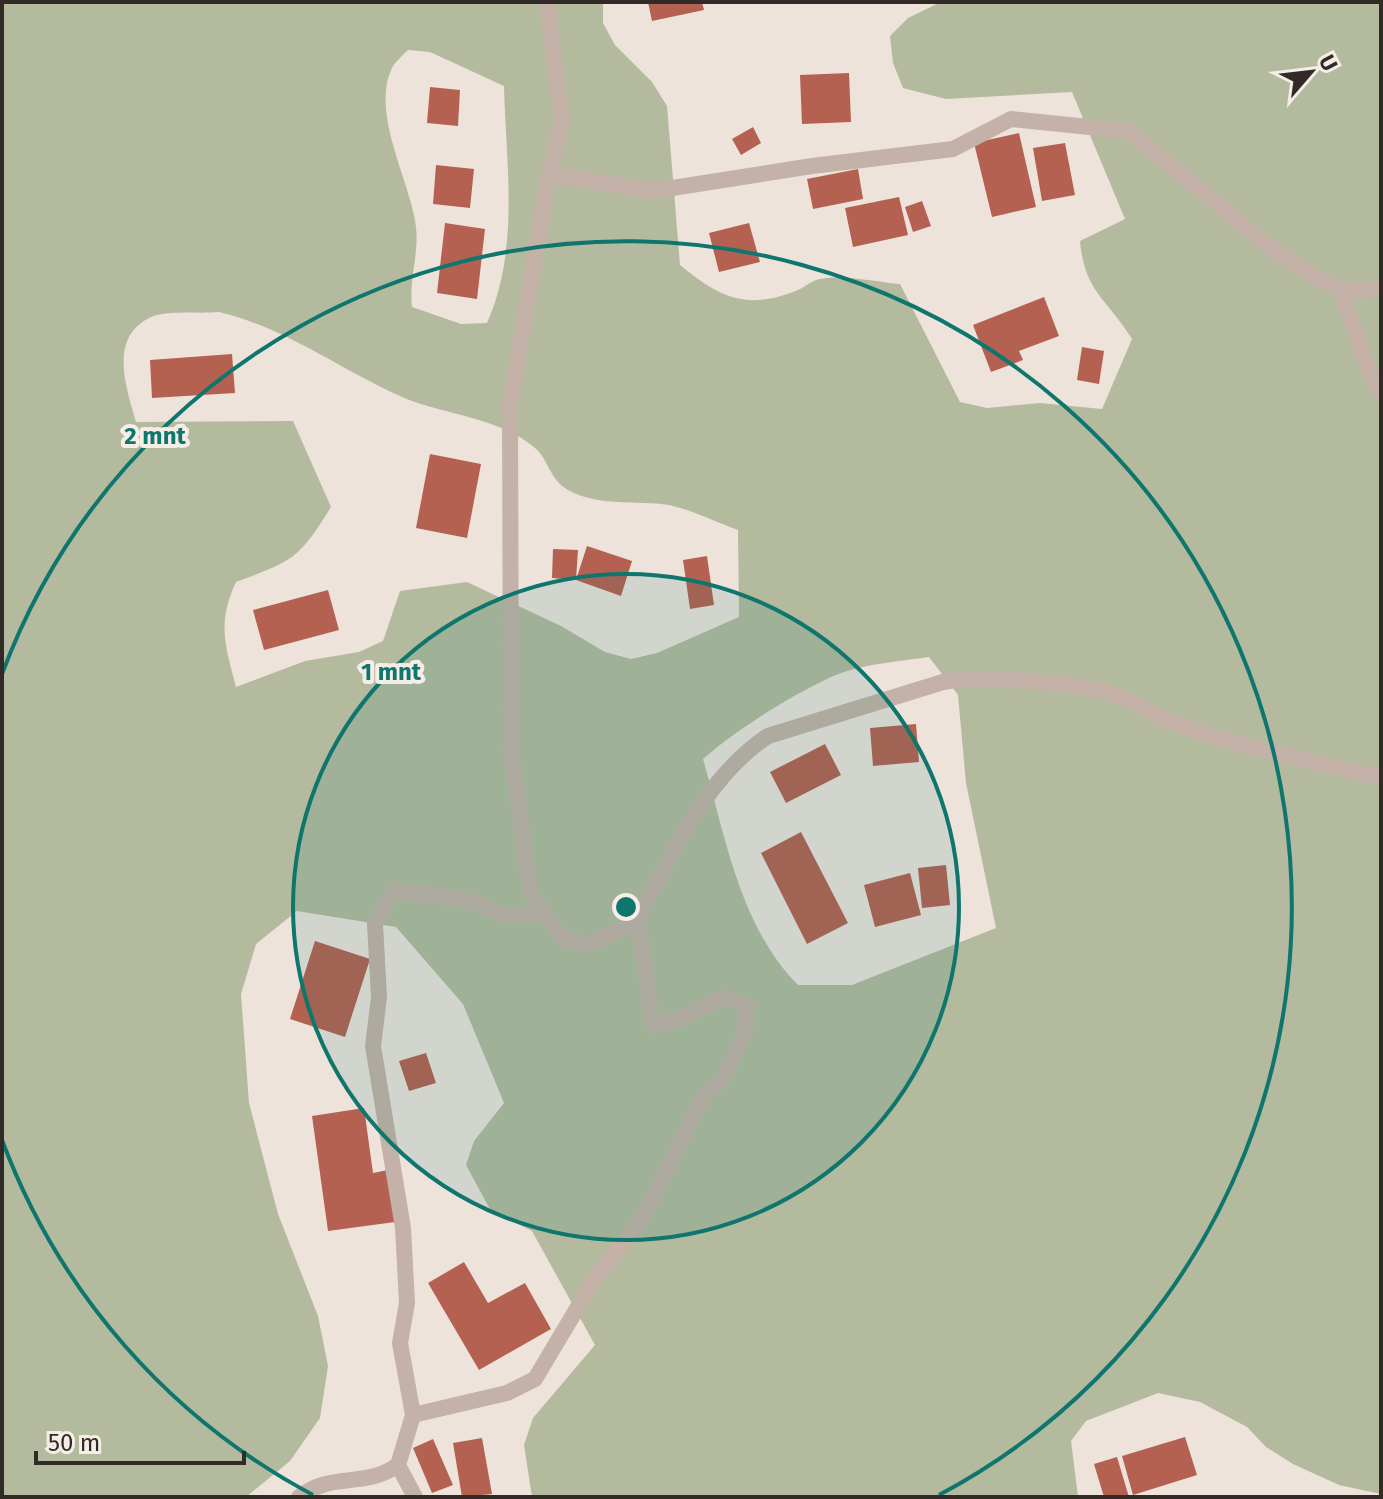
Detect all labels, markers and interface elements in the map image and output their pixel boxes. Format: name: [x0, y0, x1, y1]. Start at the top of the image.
north arrow: [1271, 32, 1351, 112]
text: U: [1313, 50, 1344, 76]
text: 2 mnt: [124, 422, 186, 450]
text: 1 mnt: [361, 658, 422, 686]
centre of rings: [612, 893, 640, 921]
scale bar: [36, 1415, 244, 1465]
text: 50 m: [48, 1429, 100, 1457]

